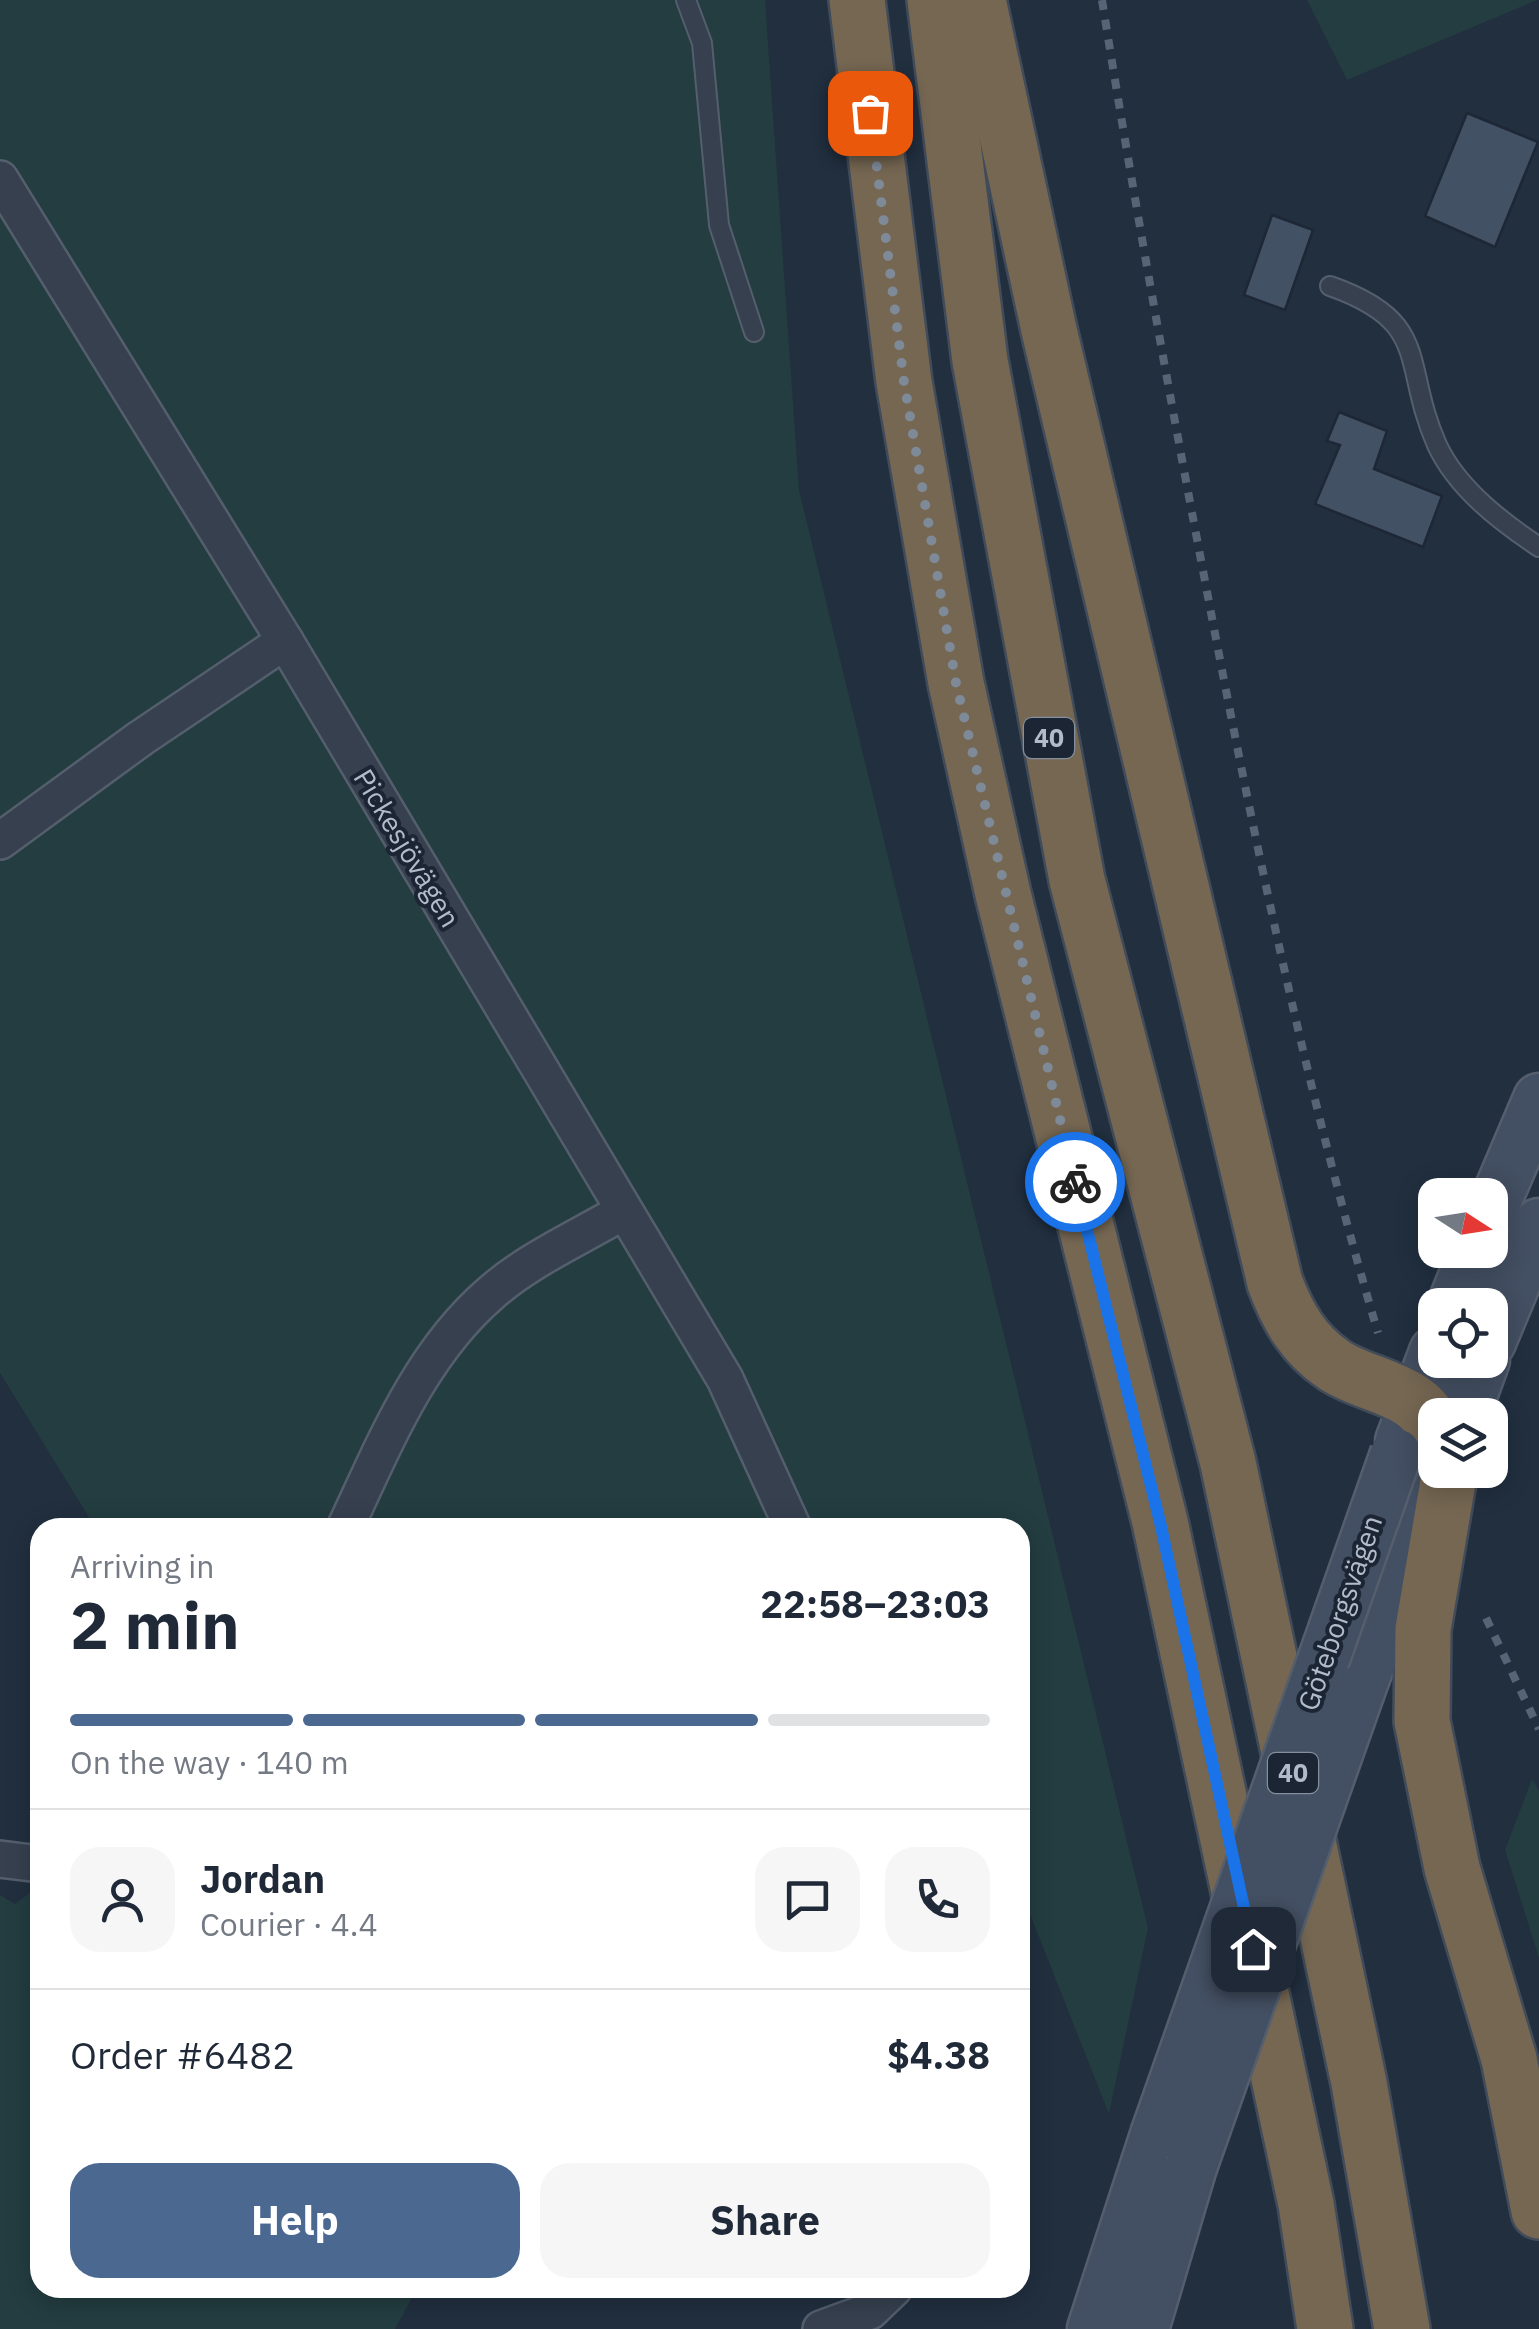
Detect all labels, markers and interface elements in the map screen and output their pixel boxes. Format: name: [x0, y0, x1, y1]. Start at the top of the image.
pin: [828, 71, 913, 156]
icon: bag: [843, 86, 898, 141]
road number: 40: [1024, 718, 1074, 758]
street label: Pickesjövägen: [346, 762, 469, 934]
courier: [1025, 1132, 1125, 1232]
icon: bike: [1048, 1155, 1103, 1210]
north arrow: [1418, 1178, 1508, 1268]
map controls: [1418, 1178, 1508, 1488]
button: locate: [1418, 1288, 1508, 1378]
button: layers: [1418, 1398, 1508, 1488]
street label: Göteborgsvägen: [1289, 1510, 1390, 1715]
text: Arriving in: [70, 1545, 215, 1587]
text: 22:58–23:03: [760, 1579, 990, 1628]
text: 2 min: [70, 1582, 240, 1667]
text: On the way · 140 m: [70, 1741, 349, 1783]
road number: 40: [1268, 1753, 1318, 1793]
button: person: [70, 1847, 175, 1952]
button: chat: [755, 1847, 860, 1952]
button: phone: [885, 1847, 990, 1952]
text: Jordan: [200, 1854, 325, 1903]
text: Courier · 4.4: [200, 1903, 378, 1945]
pin: [1211, 1907, 1296, 1992]
icon: home: [1226, 1922, 1281, 1977]
text: Order #6482: [70, 2030, 295, 2079]
text: $4.38: [887, 2030, 990, 2079]
button: Help: [70, 2163, 520, 2278]
button: Share: [540, 2163, 990, 2278]

